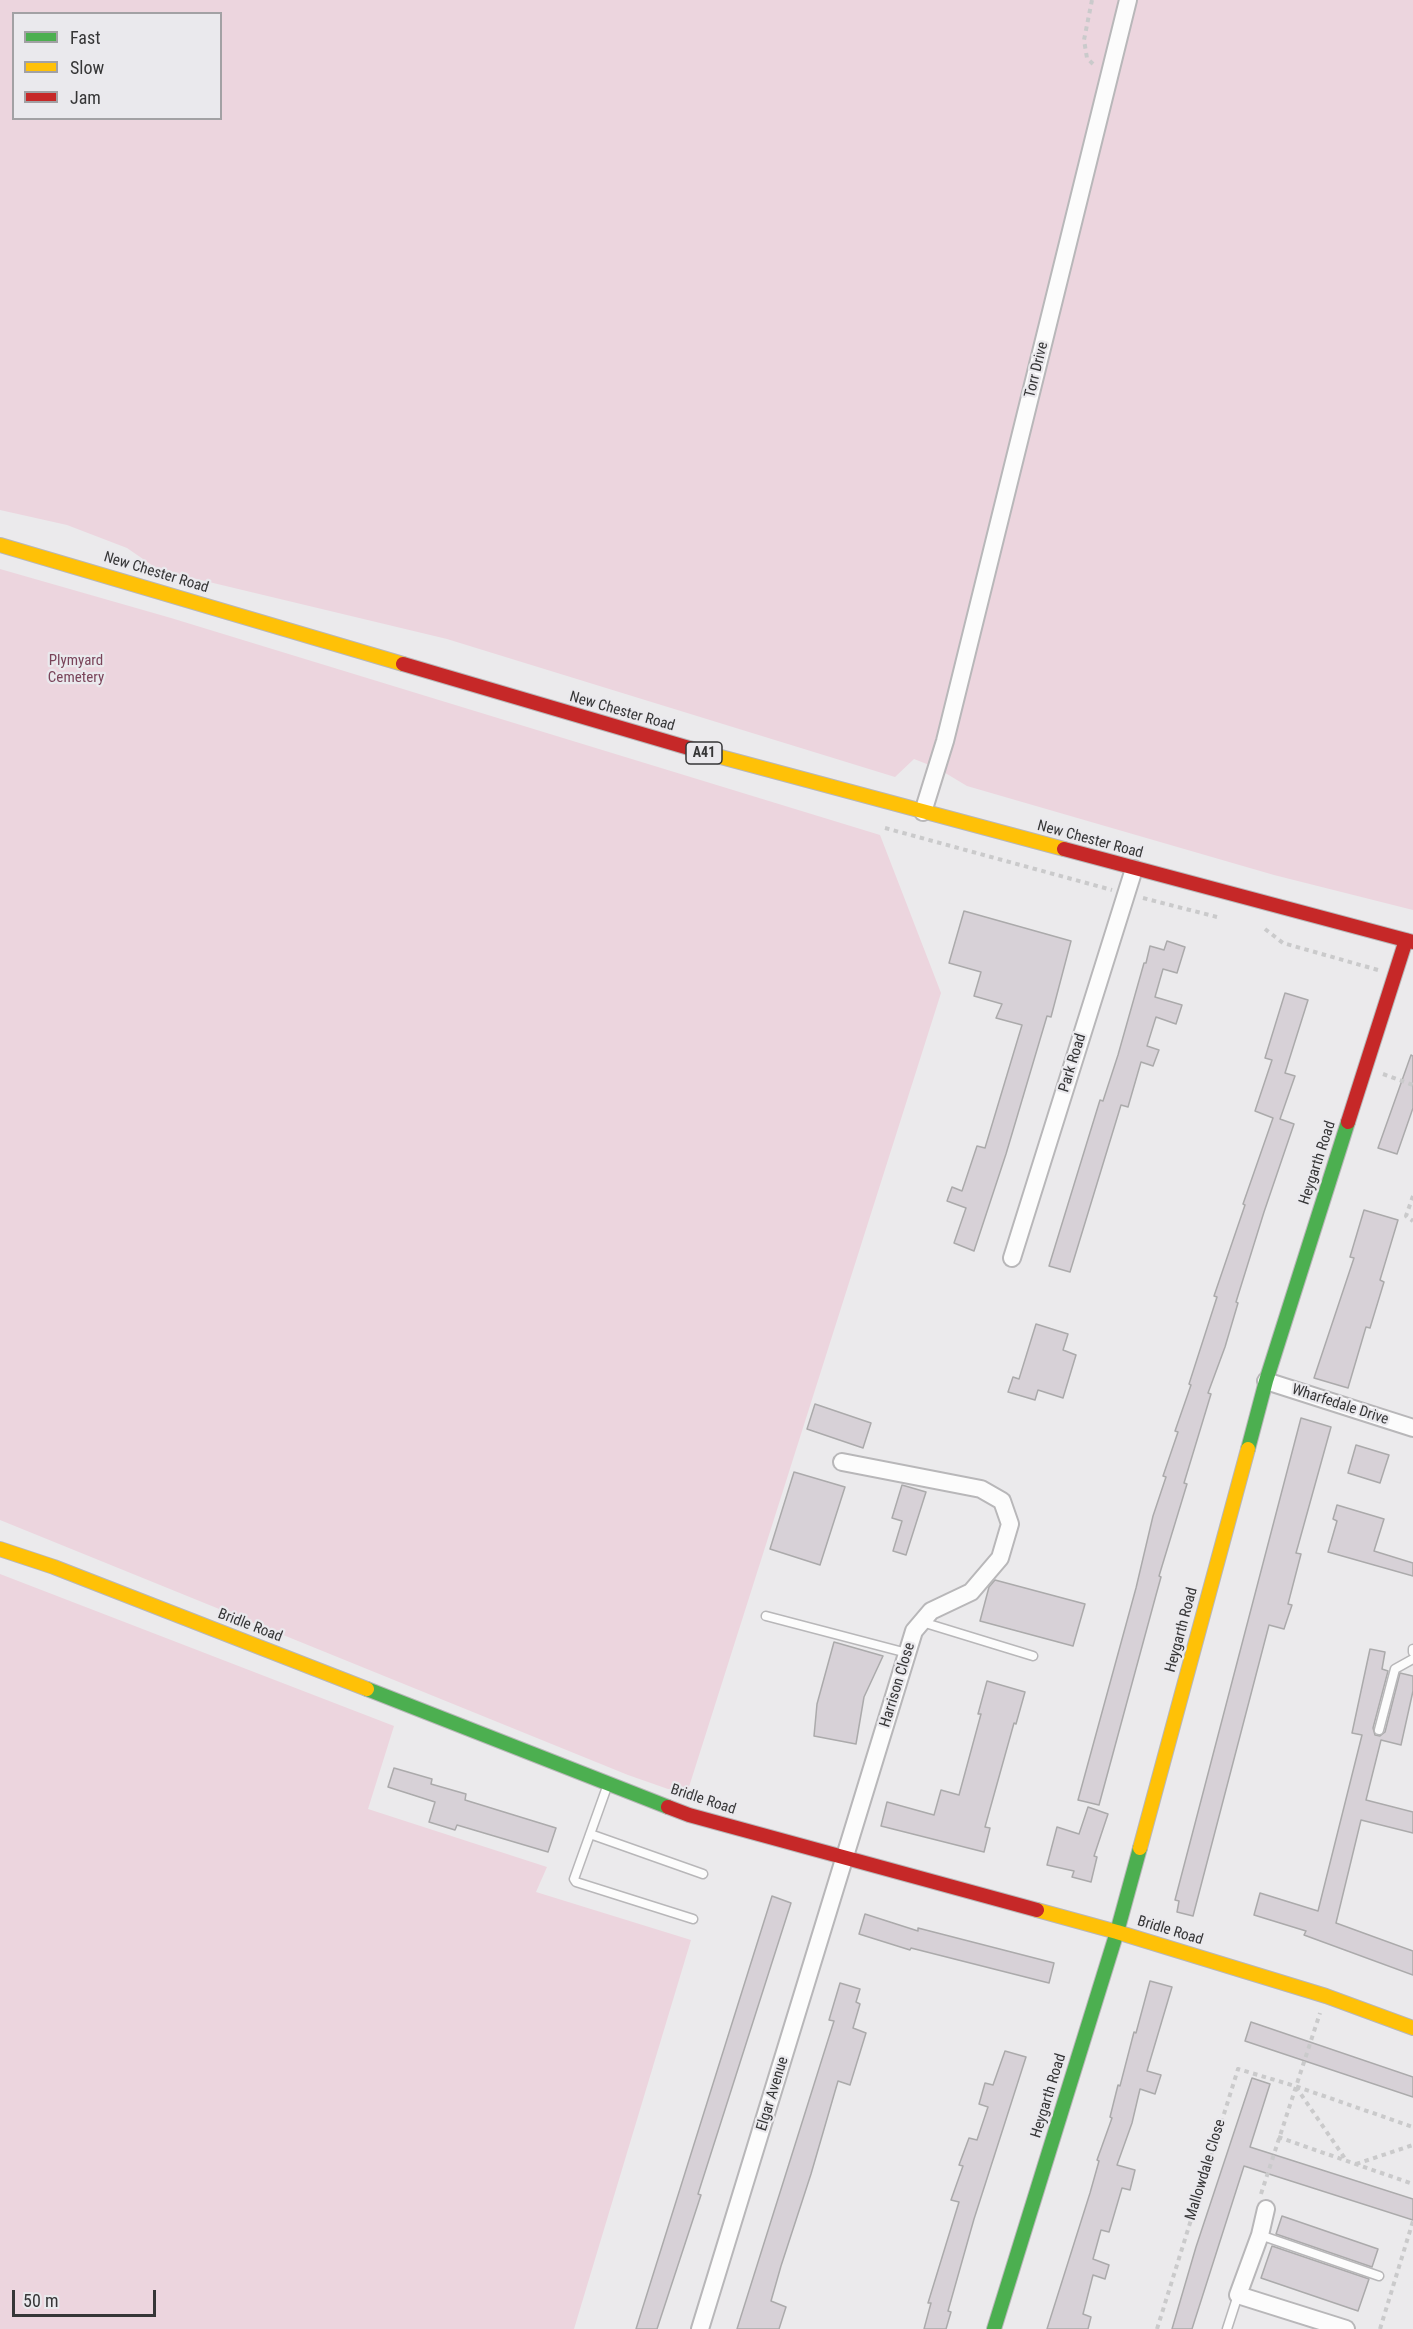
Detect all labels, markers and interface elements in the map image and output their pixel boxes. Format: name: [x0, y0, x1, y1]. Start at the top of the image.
legend: [12, 12, 222, 120]
text: Fast: [70, 27, 101, 48]
text: Slow: [70, 57, 104, 78]
text: Jam: [70, 87, 101, 108]
street label: Torr Drive: [1021, 340, 1053, 400]
street label: New Chester Road: [101, 548, 211, 598]
park label: Plymyard Cemetery: [48, 652, 104, 687]
street label: New Chester Road: [567, 688, 677, 736]
road number: A41: [686, 742, 722, 764]
street label: New Chester Road: [1035, 817, 1145, 863]
street label: Park Road: [1056, 1032, 1090, 1094]
street label: Heygarth Road: [1296, 1119, 1340, 1207]
street label: Wharfedale Drive: [1289, 1381, 1391, 1429]
street label: Heygarth Road: [1162, 1586, 1202, 1674]
street label: Bridle Road: [215, 1605, 285, 1647]
street label: Harrison Close: [877, 1641, 919, 1729]
street label: Bridle Road: [668, 1781, 738, 1819]
street label: Bridle Road: [1135, 1913, 1205, 1949]
street label: Heygarth Road: [1028, 2052, 1070, 2140]
street label: Elgar Avenue: [753, 2055, 793, 2133]
street label: Mallowdale Close: [1182, 2117, 1230, 2223]
scale bar: [15, 2278, 159, 2316]
text: 50 m: [23, 2290, 58, 2311]

